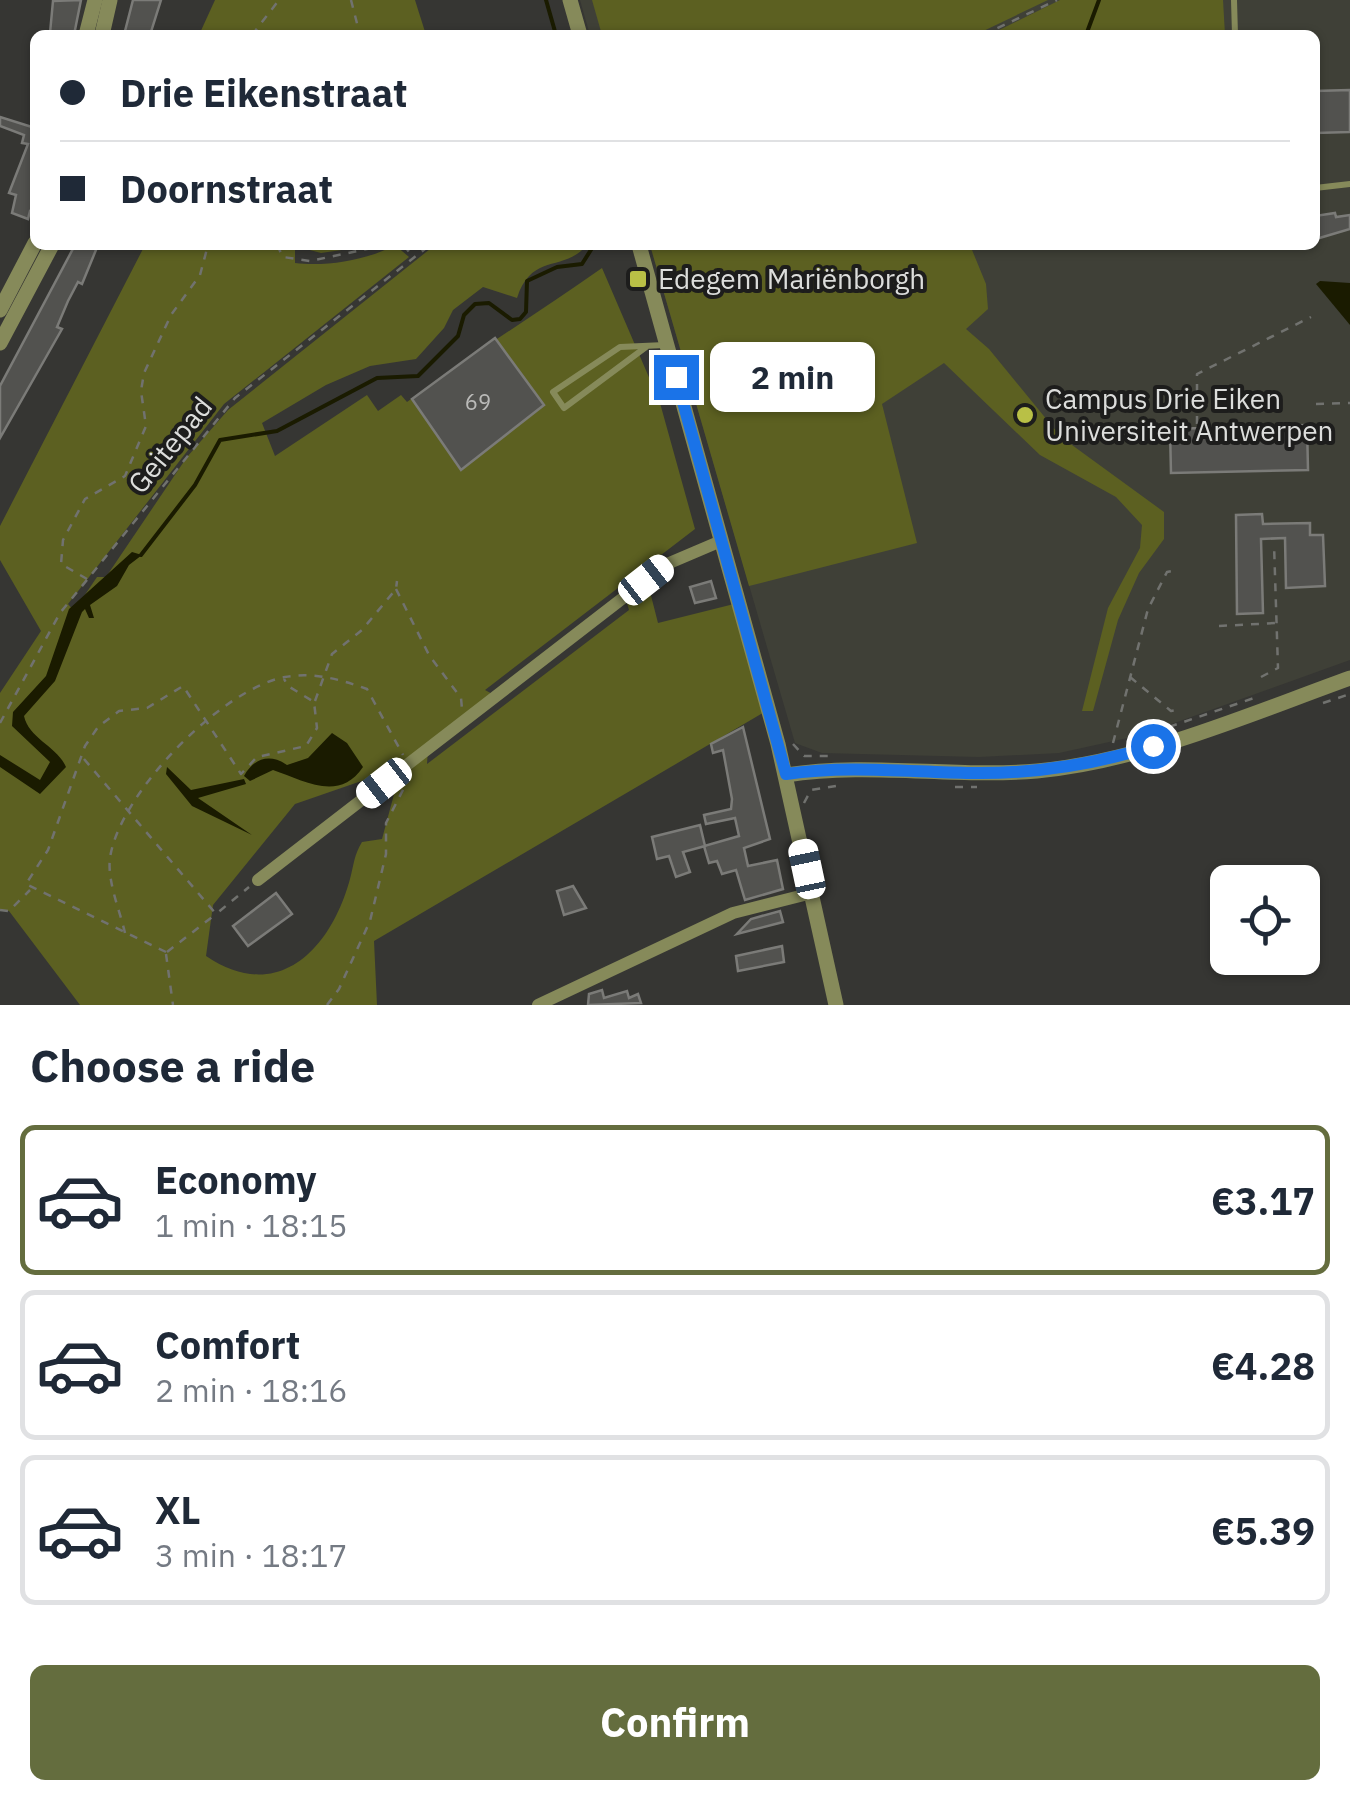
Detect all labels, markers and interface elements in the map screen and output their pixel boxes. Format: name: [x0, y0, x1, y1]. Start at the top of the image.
text: Drie Eikenstraat: [120, 68, 408, 117]
text: Doornstraat: [120, 164, 333, 213]
place label: Edegem Mariënborgh: [658, 260, 925, 297]
marker: Edegem Mariënborgh: [627, 268, 649, 290]
callout: 2 min: [711, 342, 876, 412]
route end: [654, 355, 699, 400]
text: 2 min: [751, 356, 834, 398]
place label: Campus Drie Eiken Universiteit Antwerpen: [1045, 380, 1333, 449]
house number: 69: [465, 387, 491, 416]
street label: Geitepad: [119, 389, 220, 501]
marker: Campus Drie Eiken Universiteit Antwerpen: [1014, 404, 1036, 426]
car: [613, 550, 679, 610]
route start: [1131, 724, 1176, 769]
car: [351, 753, 417, 813]
car: [786, 837, 828, 901]
map controls: [1210, 865, 1320, 975]
button: locate: [1210, 865, 1320, 975]
text: Choose a ride: [30, 1036, 315, 1094]
icon: car: [35, 1155, 125, 1245]
text: Economy: [155, 1155, 317, 1204]
text: €3.17: [1211, 1176, 1315, 1225]
text: 1 min · 18:15: [155, 1204, 348, 1246]
icon: car: [35, 1320, 125, 1410]
text: Comfort: [155, 1320, 300, 1369]
text: €4.28: [1211, 1341, 1315, 1390]
text: 2 min · 18:16: [155, 1369, 348, 1411]
icon: car: [35, 1485, 125, 1575]
text: XL: [155, 1485, 201, 1534]
text: €5.39: [1211, 1506, 1315, 1555]
text: 3 min · 18:17: [155, 1534, 348, 1576]
button: Confirm: [30, 1665, 1320, 1780]

